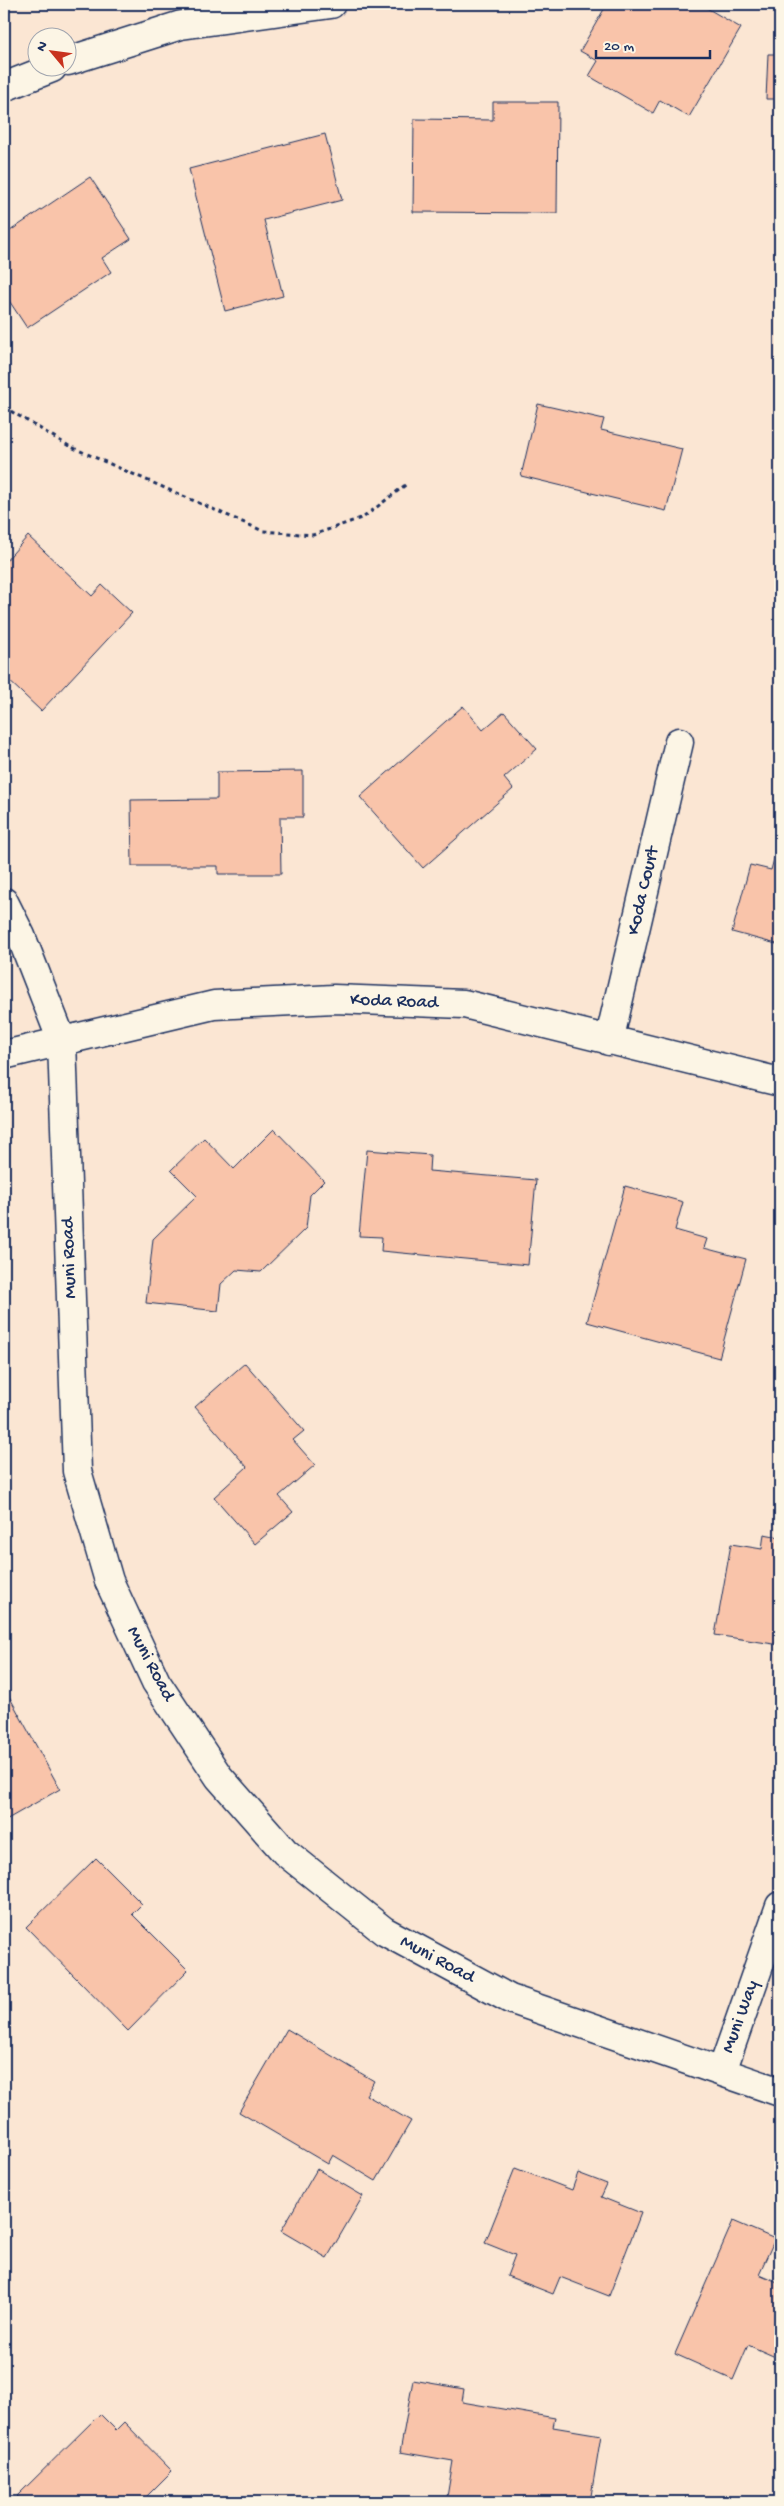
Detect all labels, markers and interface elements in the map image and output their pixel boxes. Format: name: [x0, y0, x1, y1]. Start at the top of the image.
north arrow: [28, 28, 78, 78]
scale bar: [596, 28, 710, 60]
text: 20 m: [604, 38, 634, 56]
text: N: [33, 39, 52, 55]
street label: Koda Court: [623, 842, 666, 937]
street label: Koda Road: [350, 989, 440, 1015]
street label: Muni Road: [57, 1215, 83, 1299]
street label: Muni Road: [121, 1623, 180, 1707]
street label: Muni Road: [396, 1931, 480, 1990]
street label: Muni Way: [717, 1977, 765, 2057]

